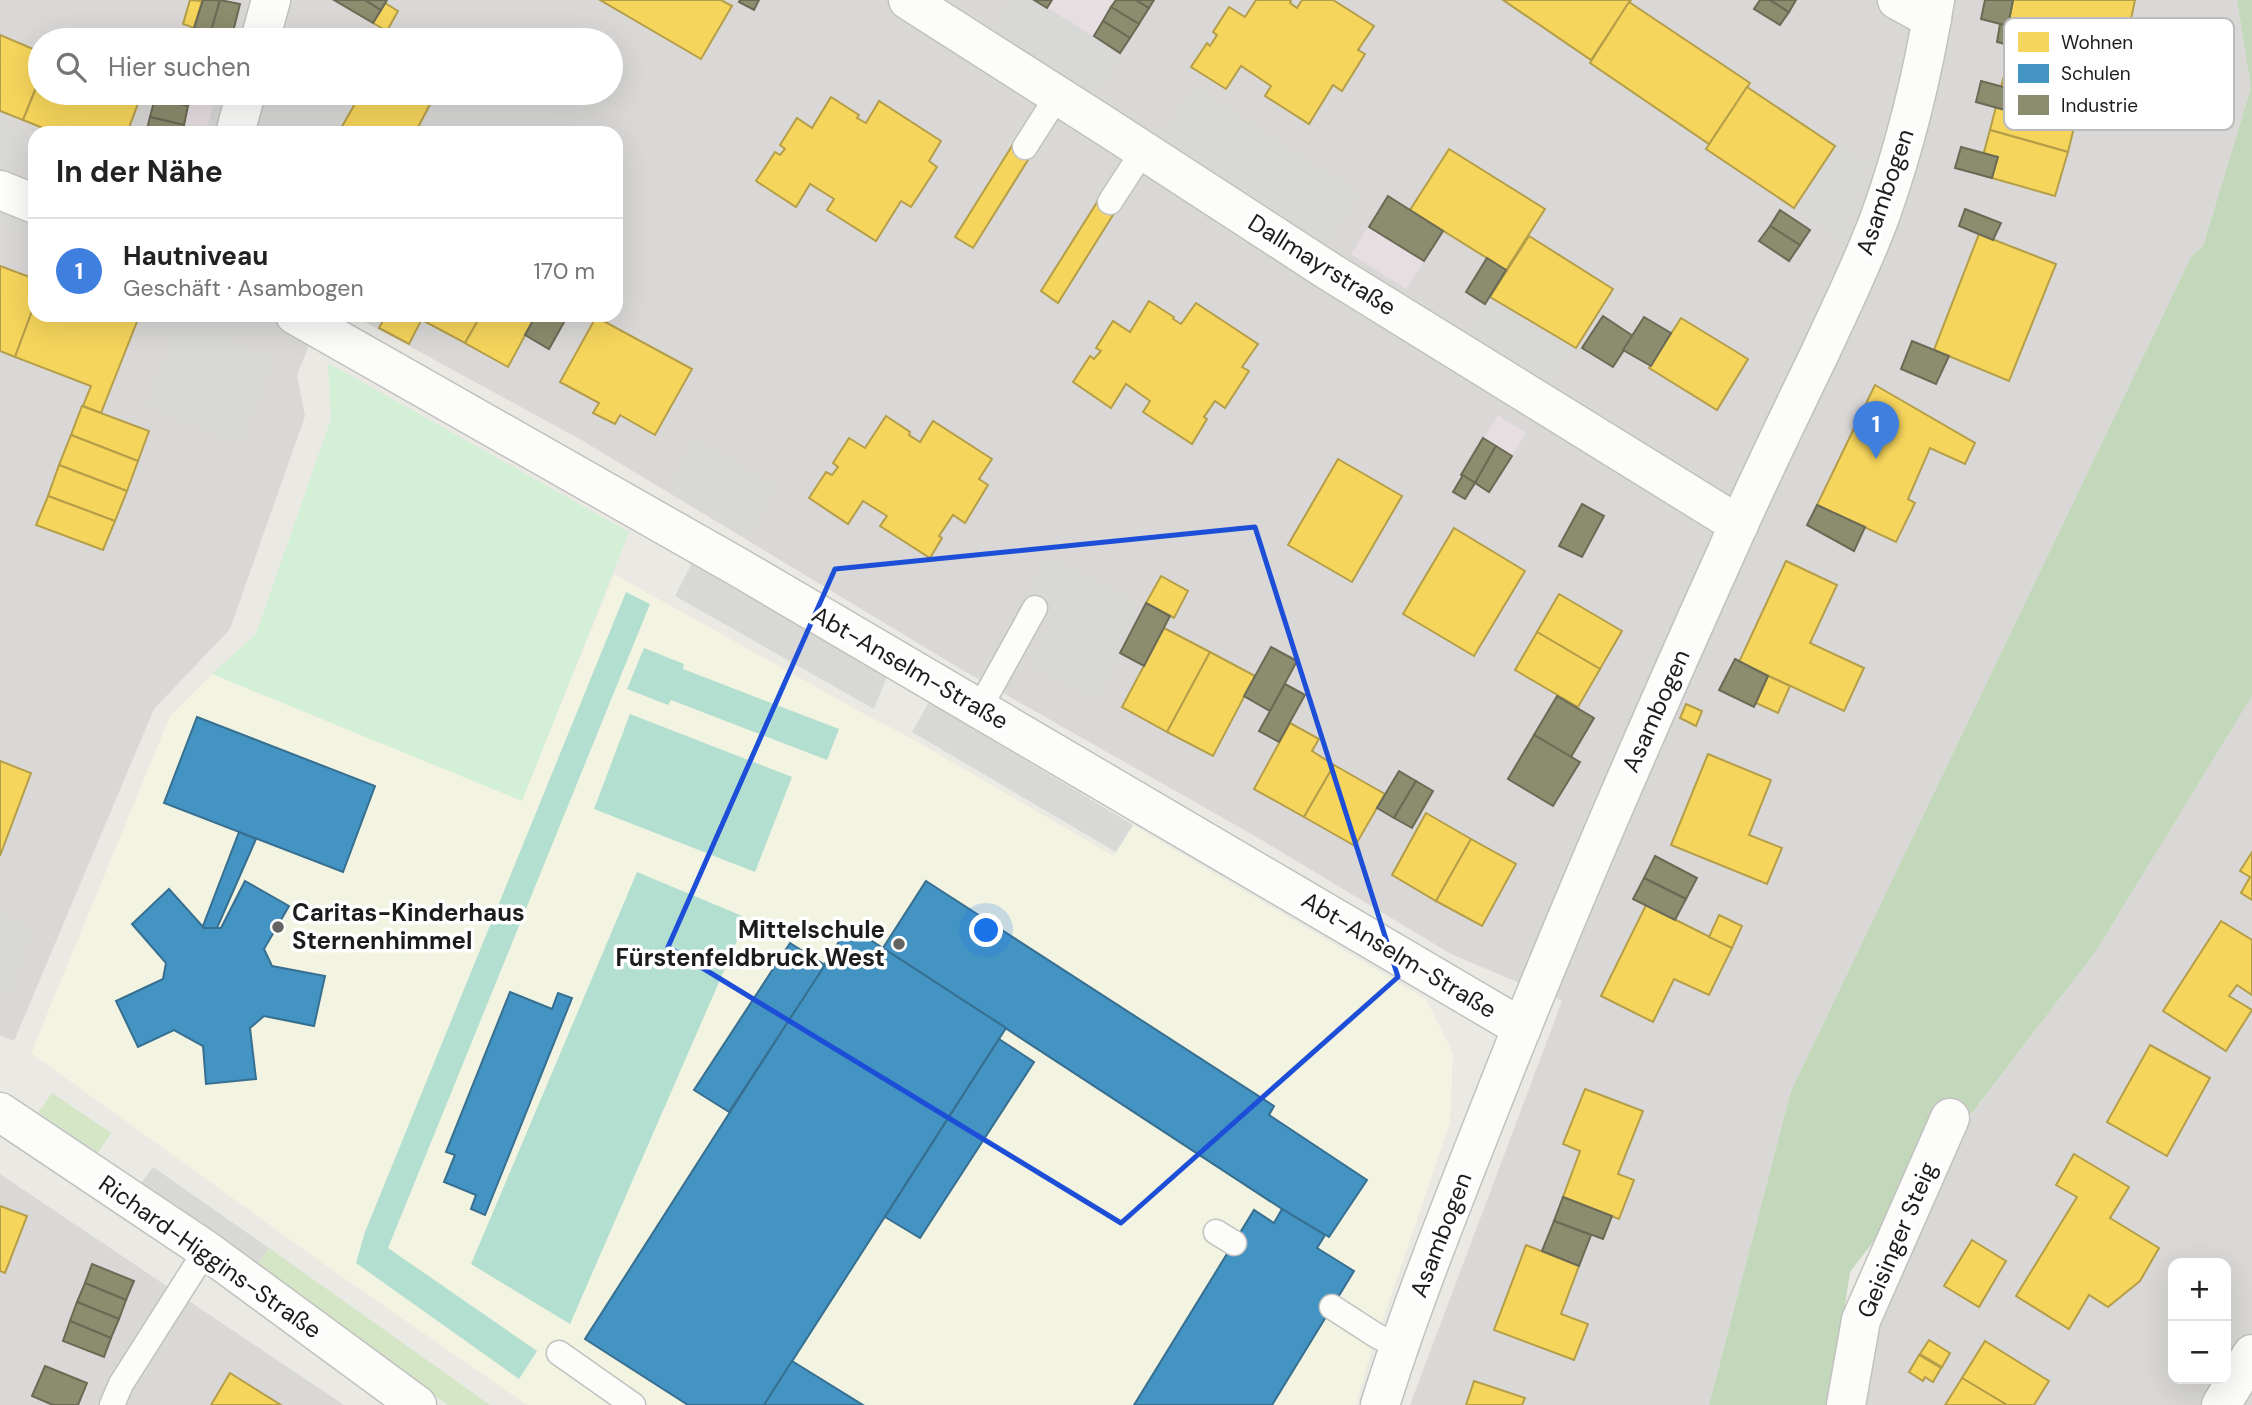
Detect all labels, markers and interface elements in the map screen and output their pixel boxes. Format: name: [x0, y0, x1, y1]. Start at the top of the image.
legend: [2004, 18, 2234, 130]
search box: [28, 28, 623, 105]
text: Wohnen: [2061, 30, 2133, 55]
icon: search: [52, 48, 90, 86]
text: Hier suchen: [108, 50, 251, 84]
text: Schulen: [2061, 61, 2131, 86]
text: Industrie: [2061, 93, 2138, 118]
street label: Asambogen: [1848, 125, 1921, 259]
text: In der Nähe: [56, 152, 223, 191]
street label: Dallmayrstraße: [1243, 207, 1402, 322]
text: Hautniveau: [123, 239, 268, 273]
text: 1: [75, 256, 83, 286]
text: 170 m: [534, 256, 595, 286]
text: Geschäft · Asambogen: [123, 273, 364, 303]
pin: 1: [1853, 401, 1899, 459]
street label: Abt-Anselm-Straße: [807, 599, 1014, 736]
street label: Asambogen: [1615, 644, 1696, 777]
street label: Abt-Anselm-Straße: [1296, 884, 1502, 1025]
place label: Caritas-Kinderhaus Sternenhimmel: [292, 897, 525, 956]
your location: [969, 913, 1003, 947]
place label: Mittelschule Fürstenfeldbruck West: [616, 914, 885, 973]
marker: Caritas-Kinderhaus Sternenhimmel: [270, 919, 286, 935]
marker: Mittelschule Fürstenfeldbruck West: [891, 936, 907, 952]
street label: Geisinger Steig: [1850, 1157, 1943, 1323]
street label: Richard-Higgins-Straße: [93, 1168, 328, 1345]
street label: Asambogen: [1403, 1168, 1479, 1302]
map controls: [2168, 1258, 2231, 1384]
button: +: [2168, 1258, 2231, 1321]
button: −: [2168, 1321, 2231, 1384]

